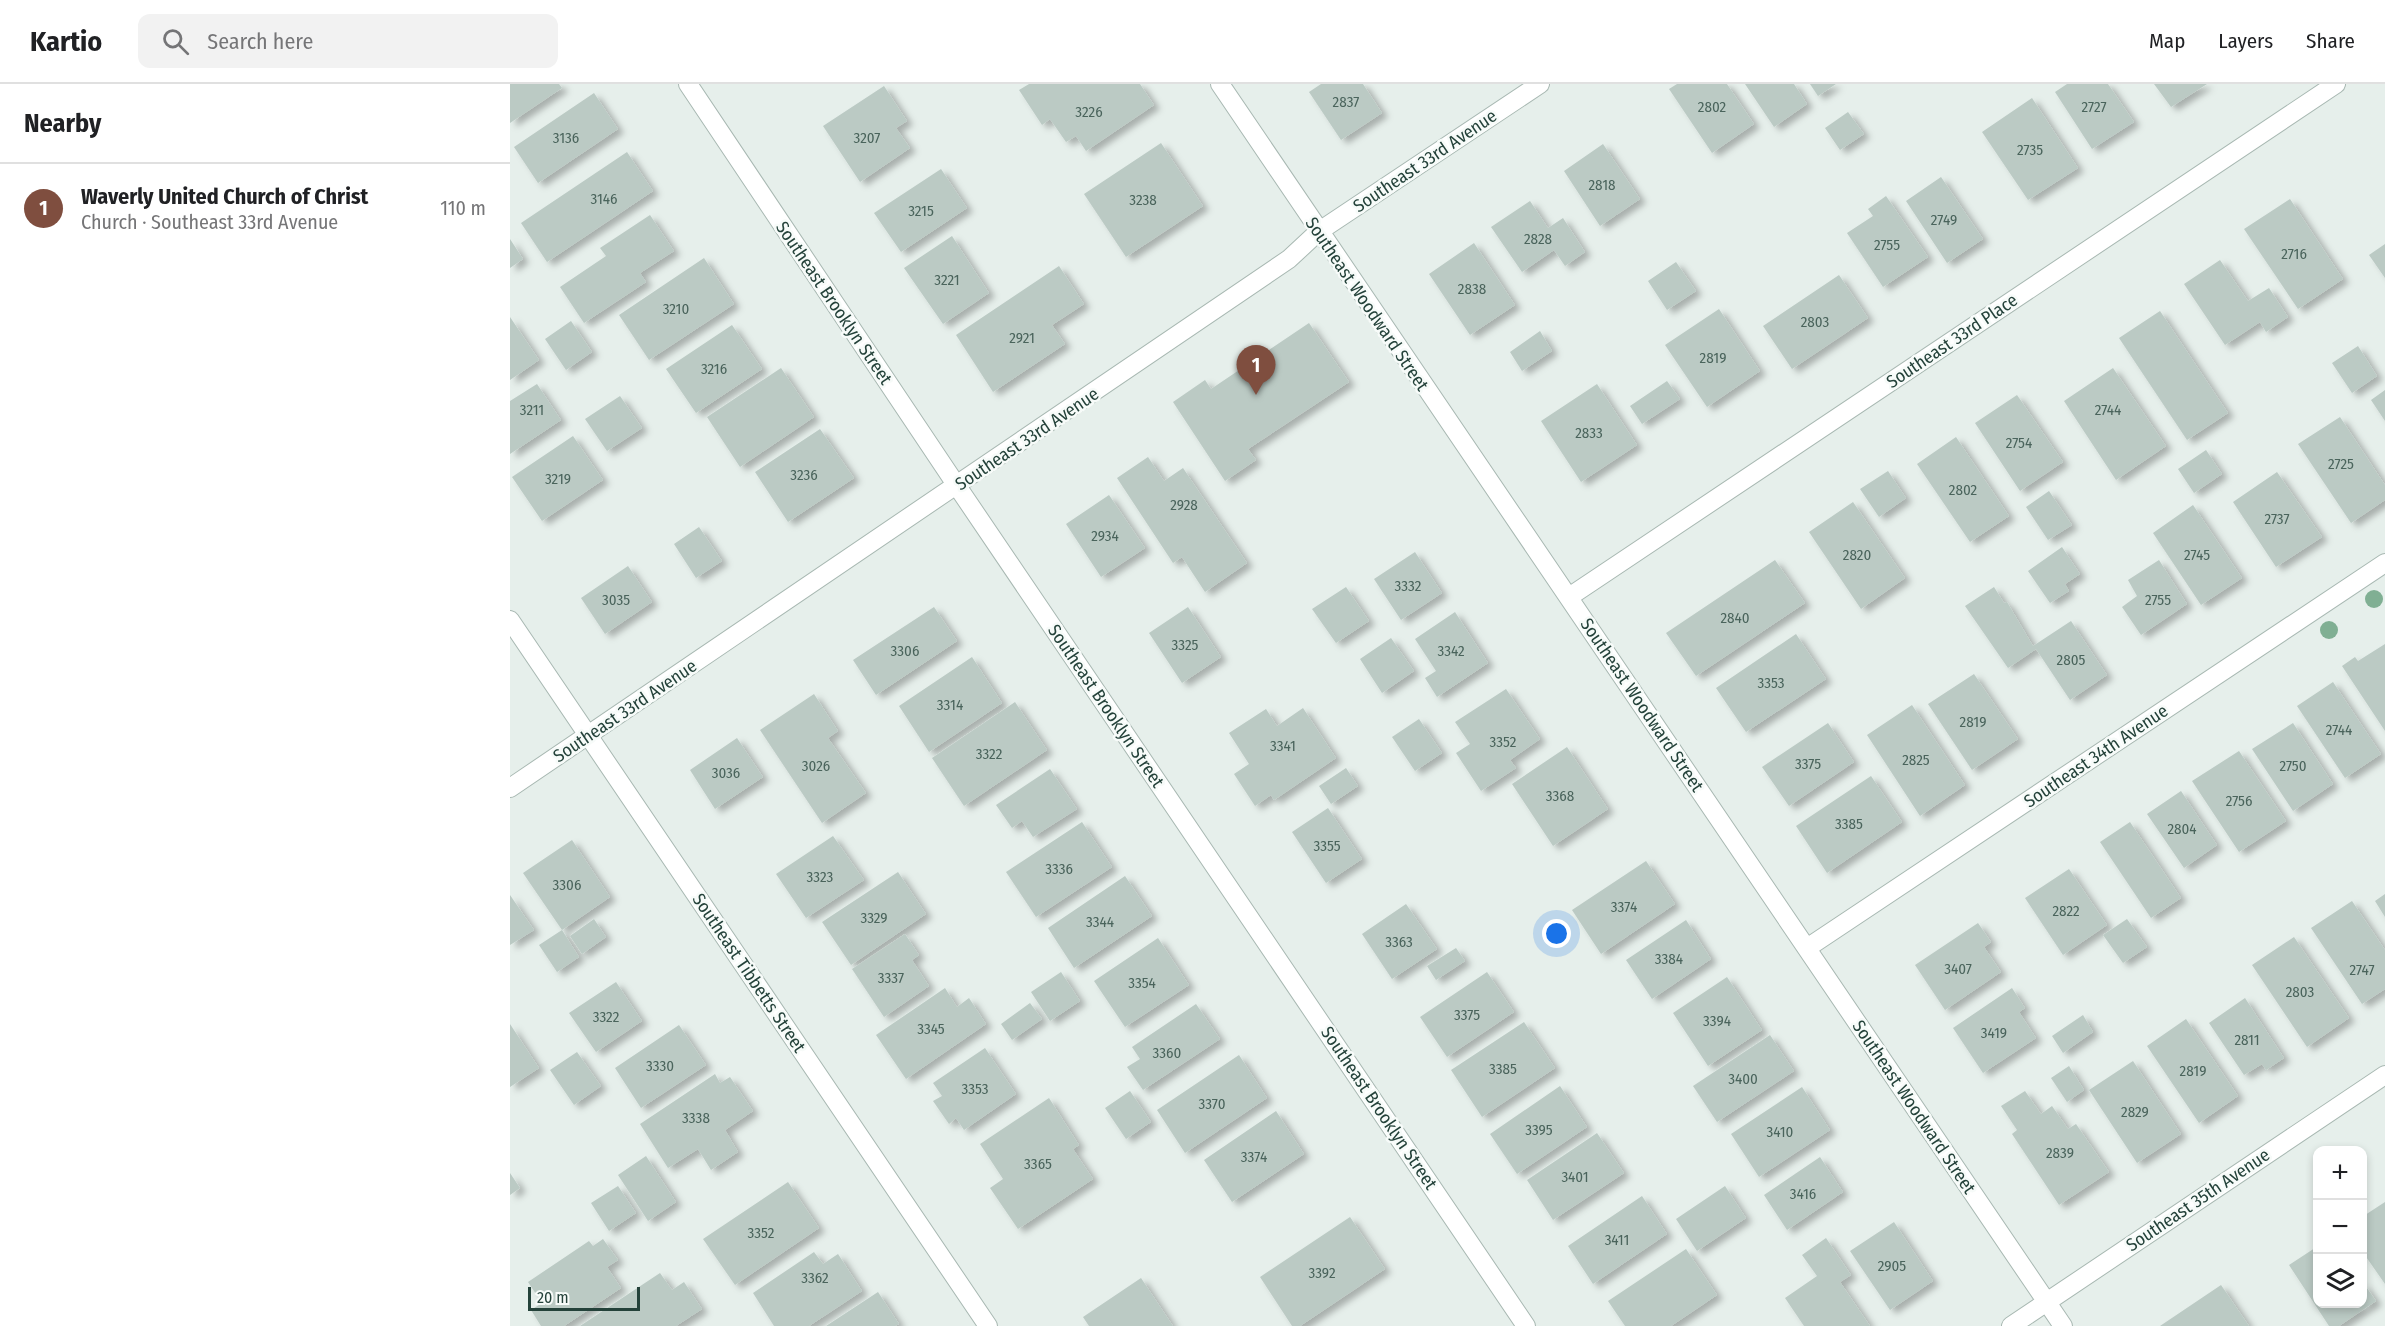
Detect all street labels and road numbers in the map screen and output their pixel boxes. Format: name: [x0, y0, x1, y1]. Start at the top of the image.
street label: Southeast 33rd Avenue: [1349, 105, 1501, 217]
street label: Southeast Woodward Street: [1301, 213, 1433, 395]
street label: Southeast Brooklyn Street: [771, 217, 897, 389]
street label: Southeast 33rd Place: [1882, 289, 2022, 393]
street label: Southeast 33rd Avenue: [951, 383, 1103, 495]
street label: Southeast Woodward Street: [1576, 614, 1708, 796]
street label: Southeast Brooklyn Street: [1043, 620, 1169, 792]
street label: Southeast 33rd Avenue: [549, 655, 701, 767]
street label: Southeast 34th Avenue: [2020, 700, 2172, 812]
street label: Southeast Tibbetts Street: [688, 889, 811, 1057]
street label: Southeast Woodward Street: [1848, 1016, 1980, 1198]
street label: Southeast Brooklyn Street: [1316, 1022, 1442, 1194]
street label: Southeast 35th Avenue: [2122, 1144, 2274, 1256]

